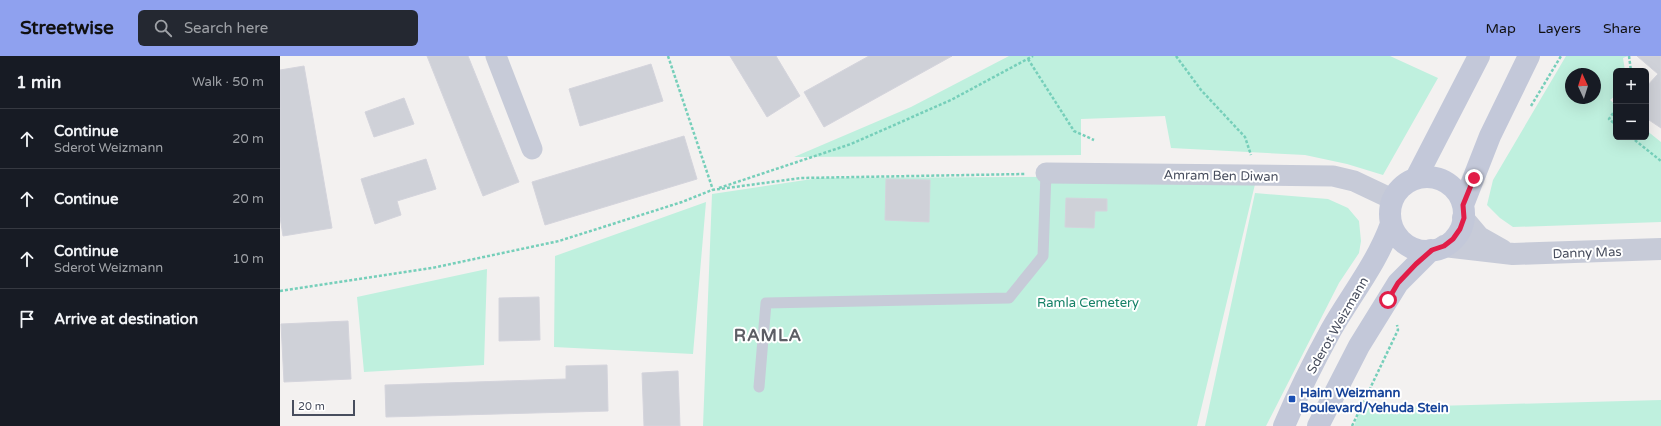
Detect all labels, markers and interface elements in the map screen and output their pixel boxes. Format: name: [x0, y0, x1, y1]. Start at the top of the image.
search box: [138, 10, 418, 46]
text: Streetwise: [20, 17, 114, 39]
icon: search: [152, 17, 174, 39]
text: Search here: [184, 19, 268, 37]
text: Map: [1486, 20, 1516, 37]
text: Layers: [1538, 20, 1581, 37]
text: Share: [1603, 20, 1641, 37]
north arrow: [1565, 68, 1601, 104]
map controls: [1613, 68, 1649, 140]
button: +: [1613, 68, 1649, 104]
text: 1 min: [16, 72, 61, 93]
text: Walk · 50 m: [192, 74, 264, 90]
button: −: [1613, 104, 1649, 140]
text: Continue: [54, 122, 118, 140]
icon: ahead: [16, 128, 38, 150]
text: 20 m: [232, 131, 264, 147]
text: Sderot Weizmann: [54, 140, 163, 156]
street label: Amram Ben Diwan: [1163, 167, 1279, 185]
route end: [1465, 169, 1483, 187]
icon: ahead: [16, 188, 38, 210]
text: Continue: [54, 190, 118, 208]
text: 20 m: [232, 191, 264, 207]
text: Continue: [54, 242, 118, 260]
street label: Danny Mas: [1552, 244, 1622, 262]
icon: ahead: [16, 248, 38, 270]
text: 10 m: [232, 251, 264, 267]
text: Sderot Weizmann: [54, 260, 163, 276]
street label: Sderot Weizmann: [1304, 274, 1372, 377]
route start: [1379, 291, 1397, 309]
park label: Ramla Cemetery: [1037, 295, 1139, 311]
icon: arrive: [16, 308, 38, 330]
text: Arrive at destination: [54, 310, 198, 328]
district label: RAMLA: [734, 325, 802, 346]
place label: Haim Weizmann Boulevard/Yehuda Stein: [1300, 385, 1449, 416]
marker: Haim Weizmann Boulevard/Yehuda Stein: [1287, 394, 1297, 404]
scale bar: [292, 398, 355, 417]
text: 20 m: [298, 400, 325, 413]

